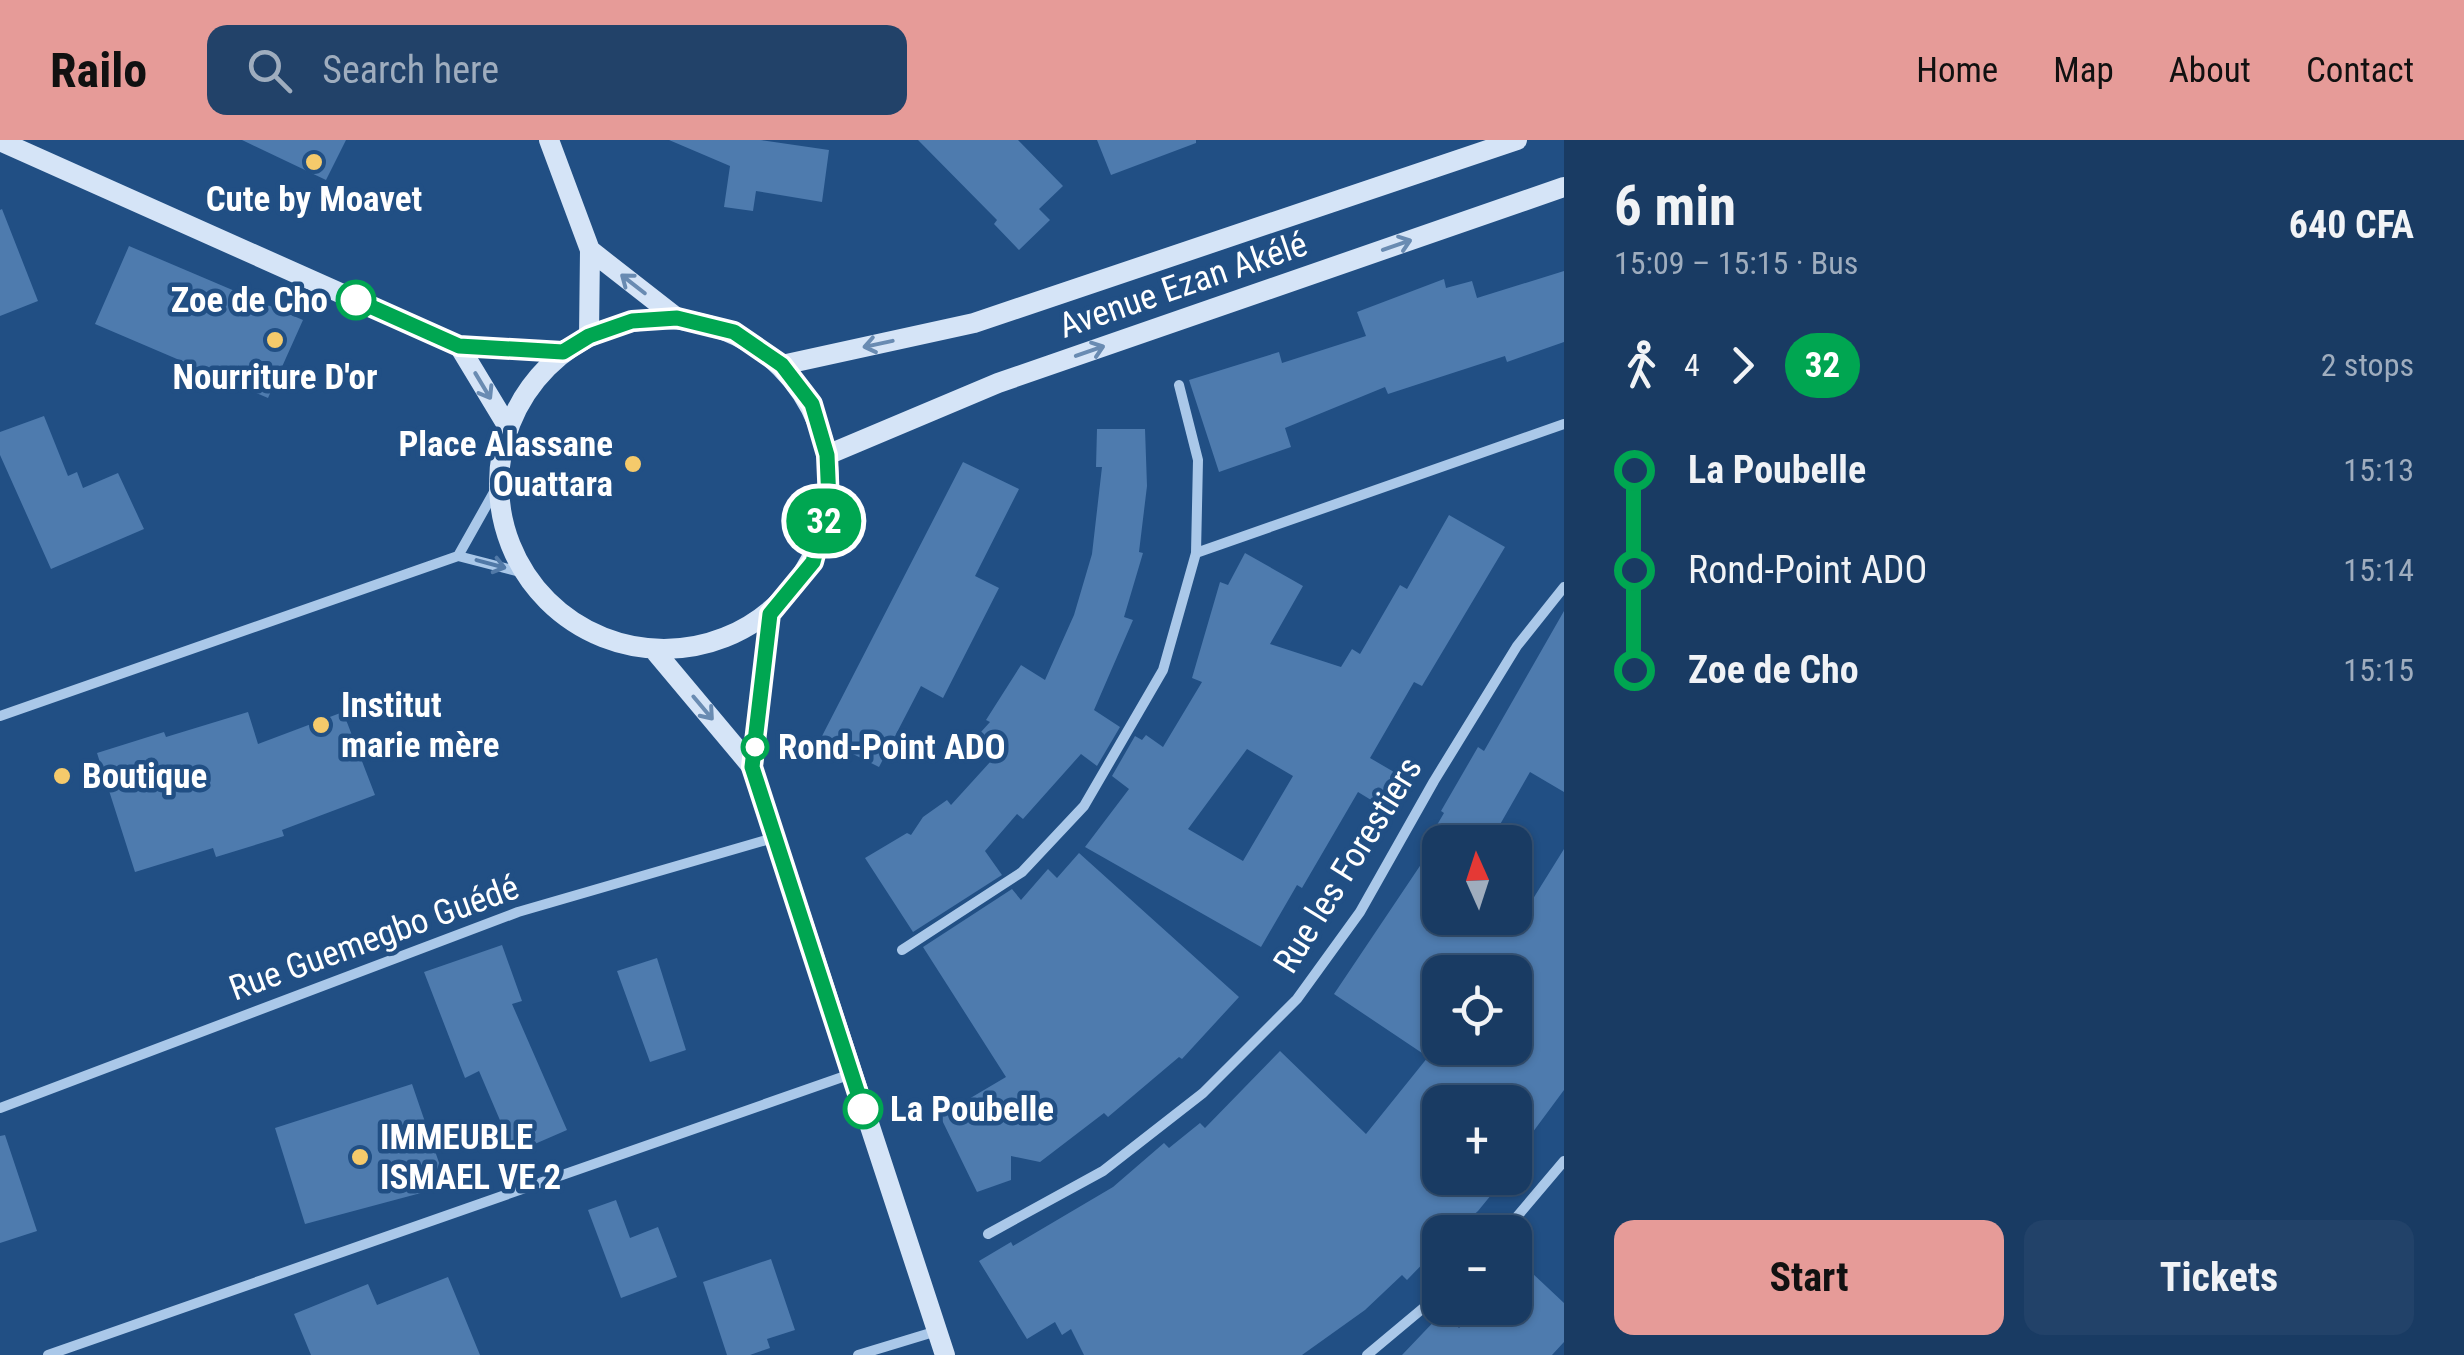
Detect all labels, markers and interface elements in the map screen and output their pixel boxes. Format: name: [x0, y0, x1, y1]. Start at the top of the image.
search box: [207, 25, 907, 115]
text: Railo: [50, 42, 147, 99]
icon: search: [242, 43, 297, 98]
text: Search here: [322, 48, 499, 92]
text: Home: [1916, 50, 1998, 91]
text: Map: [2053, 50, 2114, 91]
text: About: [2169, 50, 2251, 91]
text: Contact: [2306, 50, 2414, 91]
marker: Cute by Moavet: [303, 151, 325, 173]
text: 6 min: [1614, 174, 1736, 238]
place label: Cute by Moavet: [206, 179, 422, 220]
text: 640 CFA: [2289, 203, 2414, 247]
street label: Avenue Ezan Akélé: [1054, 223, 1312, 347]
one-way arrow: [1381, 234, 1413, 252]
text: 15:09 – 15:15 · Bus: [1614, 244, 1858, 282]
one-way arrow: [621, 273, 647, 295]
place label: Zoe de Cho: [171, 280, 328, 321]
marker: Zoe de Cho: [337, 281, 375, 319]
marker: Nourriture D'or: [264, 329, 286, 351]
one-way arrow: [863, 336, 895, 354]
icon: walk: [1614, 338, 1669, 393]
icon: forward: [1715, 338, 1770, 393]
one-way arrow: [1074, 341, 1106, 359]
text: 32: [1805, 345, 1840, 386]
text: 4: [1684, 346, 1700, 384]
text: 2 stops: [2321, 346, 2414, 384]
place label: Nourriture D'or: [173, 357, 377, 398]
one-way arrow: [473, 371, 493, 400]
place label: Place Alassane Ouattara: [398, 424, 613, 505]
text: La Poubelle: [1688, 448, 1866, 492]
text: 15:13: [2343, 451, 2414, 489]
marker: Place Alassane Ouattara: [622, 453, 644, 475]
line badge: 32: [779, 488, 869, 554]
text: 32: [806, 501, 842, 542]
text: Rond-Point ADO: [1688, 548, 1927, 592]
text: 15:14: [2343, 551, 2414, 589]
one-way arrow: [475, 556, 506, 575]
text: Zoe de Cho: [1688, 648, 1859, 692]
text: 15:15: [2343, 651, 2414, 689]
place label: Institut marie mère: [341, 685, 499, 766]
one-way arrow: [692, 695, 714, 721]
marker: Institut marie mère: [310, 714, 332, 736]
place label: Rond-Point ADO: [778, 727, 1006, 768]
marker: Rond-Point ADO: [742, 734, 768, 760]
street label: Rue les Forestiers: [1265, 750, 1431, 980]
place label: Boutique: [82, 756, 207, 797]
marker: Boutique: [51, 765, 73, 787]
north arrow: [1422, 825, 1532, 935]
map controls: [1422, 825, 1532, 1325]
street label: Rue Guemegbo Guédé: [224, 867, 524, 1009]
button: locate: [1422, 955, 1532, 1065]
button: +: [1422, 1085, 1532, 1195]
place label: La Poubelle: [890, 1089, 1054, 1130]
marker: La Poubelle: [844, 1090, 882, 1128]
place label: IMMEUBLE ISMAEL VE 2: [380, 1117, 561, 1198]
marker: IMMEUBLE ISMAEL VE 2: [349, 1146, 371, 1168]
button: −: [1422, 1215, 1532, 1325]
button: Start: [1614, 1220, 2004, 1335]
button: Tickets: [2024, 1220, 2414, 1335]

